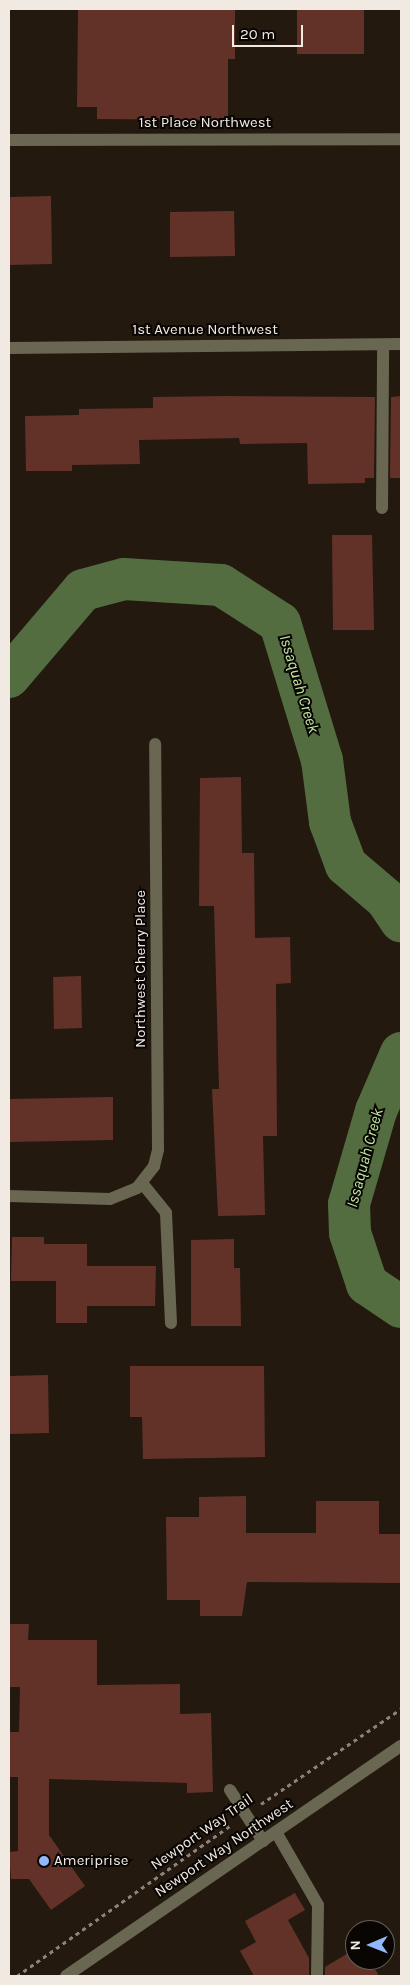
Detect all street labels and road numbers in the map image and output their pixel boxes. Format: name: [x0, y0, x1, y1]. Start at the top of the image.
street label: 1st Place Northwest: [139, 114, 271, 132]
street label: 1st Avenue Northwest: [132, 321, 278, 339]
street label: Northwest Cherry Place: [132, 890, 150, 1048]
street label: Newport Way Trail: [147, 1790, 257, 1874]
street label: Newport Way Northwest: [151, 1795, 297, 1901]

